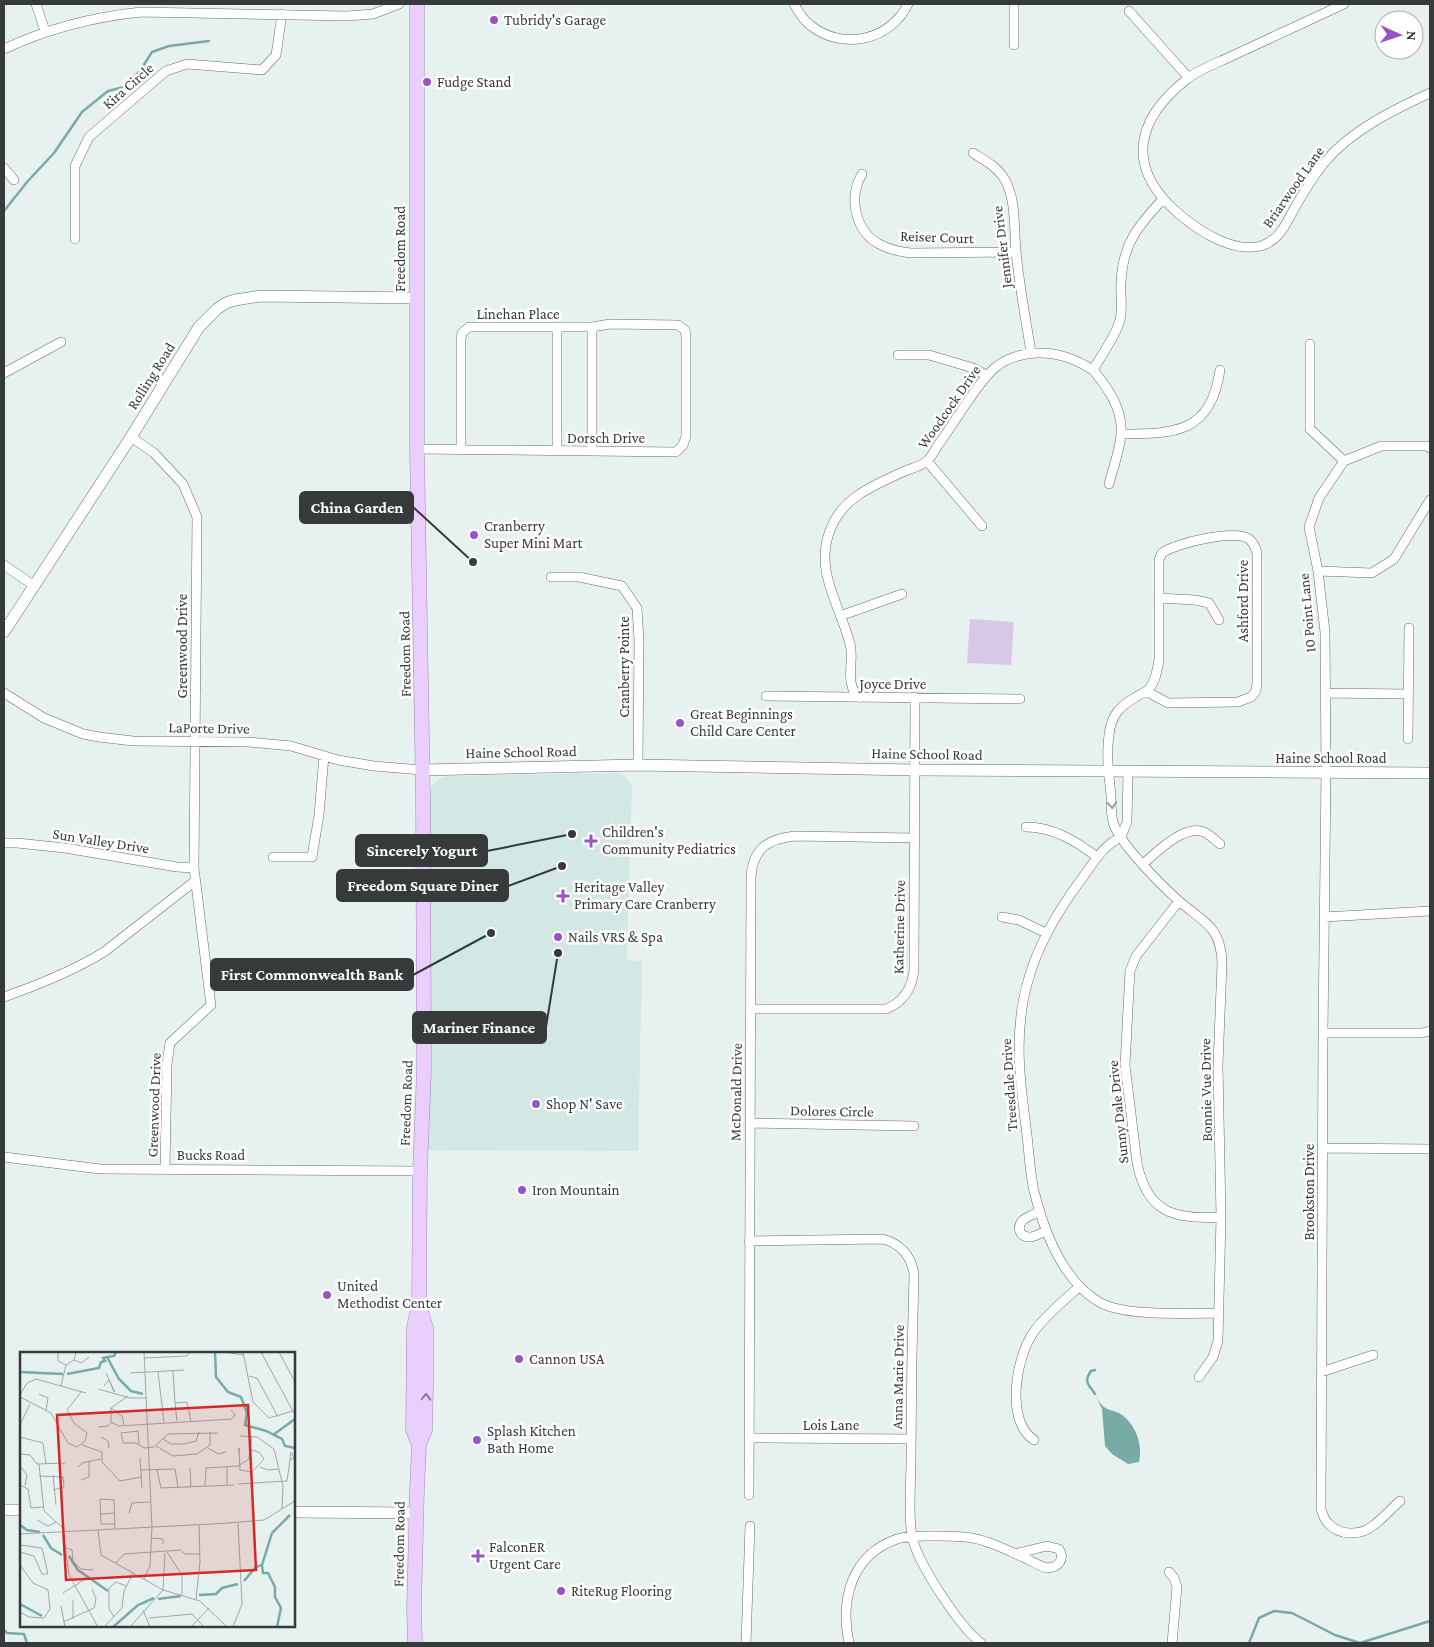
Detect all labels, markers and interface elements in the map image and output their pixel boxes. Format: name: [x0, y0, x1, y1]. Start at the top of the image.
north arrow: [1374, 10, 1424, 60]
place label: Tubridy's Garage: [504, 12, 607, 29]
marker: Tubridy's Garage: [488, 14, 500, 26]
text: N: [1404, 30, 1420, 41]
street label: Kira Circle: [99, 59, 157, 112]
place label: Fudge Stand: [437, 74, 512, 91]
marker: Fudge Stand: [421, 76, 433, 88]
street label: Briarwood Lane: [1259, 143, 1327, 231]
street label: Jennifer Drive: [989, 204, 1016, 291]
street label: Freedom Road: [392, 206, 408, 292]
street label: Reiser Court: [900, 228, 975, 246]
street label: Linehan Place: [476, 306, 560, 322]
street label: Rolling Road: [124, 339, 179, 413]
street label: Woodcock Drive: [914, 362, 984, 452]
street label: Dorsch Drive: [567, 430, 646, 446]
callout: China Garden: [300, 492, 413, 523]
text: China Garden: [310, 499, 404, 516]
place label: Cranberry Super Mini Mart: [484, 518, 583, 552]
marker: Cranberry Super Mini Mart: [468, 529, 480, 541]
street label: Ashford Drive: [1235, 559, 1251, 642]
street label: 10 Point Lane: [1296, 572, 1318, 653]
street label: Greenwood Drive: [174, 593, 190, 698]
street label: Freedom Road: [396, 611, 414, 697]
street label: Cranberry Pointe: [616, 616, 633, 718]
street label: Joyce Drive: [858, 676, 927, 693]
place label: Great Beginnings Child Care Center: [690, 706, 796, 739]
marker: Great Beginnings Child Care Center: [674, 717, 686, 729]
street label: LaPorte Drive: [168, 719, 250, 737]
street label: Haine School Road: [465, 743, 577, 761]
street label: Haine School Road: [871, 745, 983, 763]
street label: Haine School Road: [1275, 750, 1387, 766]
one-way arrow: [1106, 802, 1117, 810]
place label: Children's Community Pediatrics: [602, 824, 736, 858]
street label: Sun Valley Drive: [51, 825, 151, 858]
marker: Children's Community Pediatrics: [584, 834, 598, 848]
callout: Sincerely Yogurt: [356, 835, 487, 866]
text: Sincerely Yogurt: [367, 842, 478, 859]
callout: Freedom Square Diner: [337, 870, 508, 901]
text: Freedom Square Diner: [347, 877, 499, 894]
place label: Heritage Valley Primary Care Cranberry: [574, 879, 716, 913]
street label: Katherine Drive: [890, 879, 908, 974]
marker: Heritage Valley Primary Care Cranberry: [556, 889, 570, 903]
place label: Nails VRS & Spa: [568, 929, 663, 946]
marker: Nails VRS & Spa: [552, 931, 564, 943]
callout: First Commonwealth Bank: [211, 959, 413, 990]
text: First Commonwealth Bank: [221, 966, 403, 983]
callout: Mariner Finance: [413, 1012, 546, 1043]
text: Mariner Finance: [423, 1019, 536, 1036]
street label: Treesdale Drive: [998, 1038, 1020, 1132]
street label: Bonnie Vue Drive: [1197, 1038, 1215, 1142]
street label: McDonald Drive: [727, 1042, 745, 1141]
street label: Greenwood Drive: [144, 1052, 164, 1158]
street label: Sunny Dale Drive: [1105, 1059, 1132, 1164]
street label: Freedom Road: [397, 1060, 416, 1146]
place label: Shop N' Save: [546, 1096, 623, 1113]
marker: Shop N' Save: [530, 1098, 542, 1110]
street label: Dolores Circle: [790, 1102, 874, 1120]
street label: Brookston Drive: [1301, 1143, 1317, 1240]
street label: Bucks Road: [177, 1147, 245, 1163]
place label: Iron Mountain: [532, 1182, 620, 1198]
marker: Iron Mountain: [516, 1184, 528, 1196]
place label: United Methodist Center: [337, 1278, 443, 1311]
marker: United Methodist Center: [321, 1289, 333, 1301]
street label: Anna Marie Drive: [889, 1324, 907, 1430]
place label: Cannon USA: [529, 1351, 605, 1367]
inset map: [20, 1352, 295, 1627]
marker: Cannon USA: [513, 1353, 525, 1365]
one-way arrow: [421, 1393, 431, 1400]
street label: Lois Lane: [803, 1417, 860, 1433]
place label: Splash Kitchen Bath Home: [487, 1423, 576, 1456]
marker: Splash Kitchen Bath Home: [471, 1434, 483, 1446]
street label: Freedom Road: [390, 1501, 408, 1587]
place label: FalconER Urgent Care: [489, 1539, 561, 1573]
marker: FalconER Urgent Care: [471, 1549, 485, 1563]
place label: RiteRug Flooring: [571, 1583, 672, 1600]
marker: RiteRug Flooring: [555, 1585, 567, 1597]

